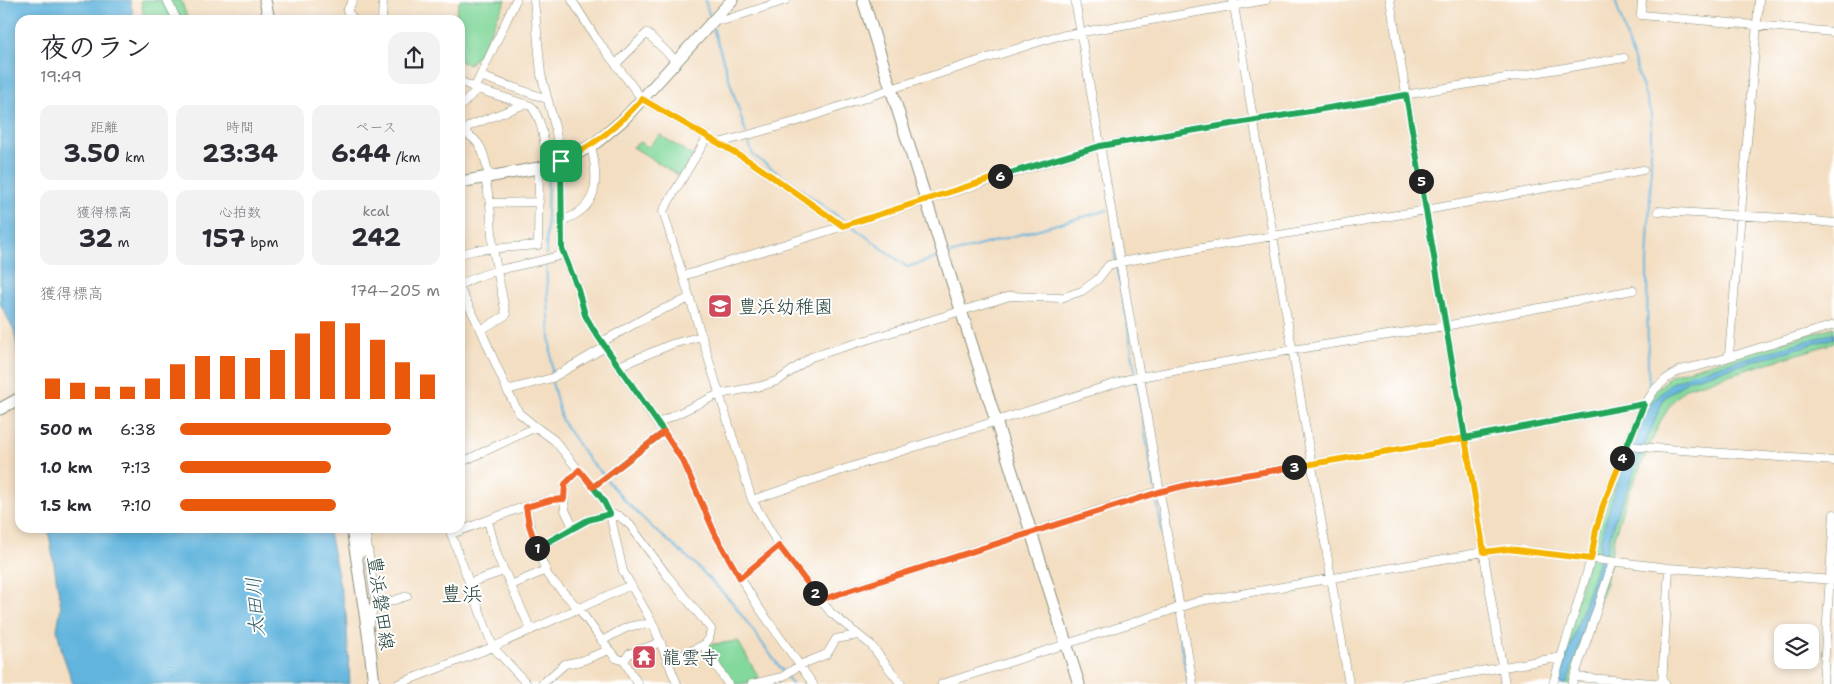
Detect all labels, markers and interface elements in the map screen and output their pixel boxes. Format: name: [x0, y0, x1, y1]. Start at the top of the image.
text: 夜のラン: [40, 28, 152, 66]
button: share: [388, 32, 440, 84]
text: 19:49: [40, 66, 82, 87]
text: 距離: [90, 118, 118, 136]
text: 時間: [226, 118, 254, 136]
text: ペース: [355, 118, 397, 136]
text: 3.50: [63, 136, 120, 170]
text: 23:34: [202, 136, 278, 170]
text: 6:44: [331, 136, 391, 170]
pin: [540, 140, 582, 182]
icon: arrive: [547, 147, 575, 175]
text: km: [120, 148, 145, 166]
text: /km: [391, 148, 421, 166]
pin: 6: [988, 164, 1012, 188]
text: 6: [996, 167, 1005, 185]
pin: 5: [1408, 168, 1434, 194]
text: 5: [1417, 172, 1426, 190]
text: kcal: [362, 202, 390, 220]
text: 獲得標高: [76, 203, 132, 221]
text: 心拍数: [219, 203, 261, 221]
text: 242: [351, 220, 401, 254]
text: 32: [79, 221, 113, 255]
text: 157: [202, 221, 246, 255]
text: m: [113, 233, 129, 251]
text: bpm: [246, 233, 278, 251]
text: 174–205 m: [351, 280, 440, 301]
text: 獲得標高: [40, 283, 104, 304]
school or university icon: 豊浜幼稚園: [707, 293, 733, 319]
place label: 豊浜幼稚園: [738, 294, 833, 319]
text: 500 m: [40, 419, 92, 440]
text: 6:38: [120, 419, 156, 440]
pin: 4: [1610, 446, 1634, 470]
text: 4: [1618, 449, 1627, 467]
pin: 3: [1282, 454, 1306, 480]
text: 1.0 km: [40, 457, 92, 478]
text: 7:13: [120, 457, 151, 478]
text: 3: [1290, 458, 1299, 476]
text: 1.5 km: [40, 495, 92, 516]
text: 7:10: [120, 495, 151, 516]
pin: 1: [524, 536, 550, 560]
text: 1: [534, 539, 541, 557]
street label: 豊浜磐田線: [362, 554, 400, 652]
water label: 太田川: [240, 576, 270, 638]
district label: 豊浜: [441, 580, 483, 608]
pin: 2: [802, 580, 828, 606]
text: 2: [811, 584, 820, 602]
map controls: [1774, 624, 1819, 669]
button: layers: [1774, 624, 1819, 669]
temple icon: 龍雲寺: [631, 644, 657, 670]
place label: 龍雲寺: [662, 645, 719, 670]

